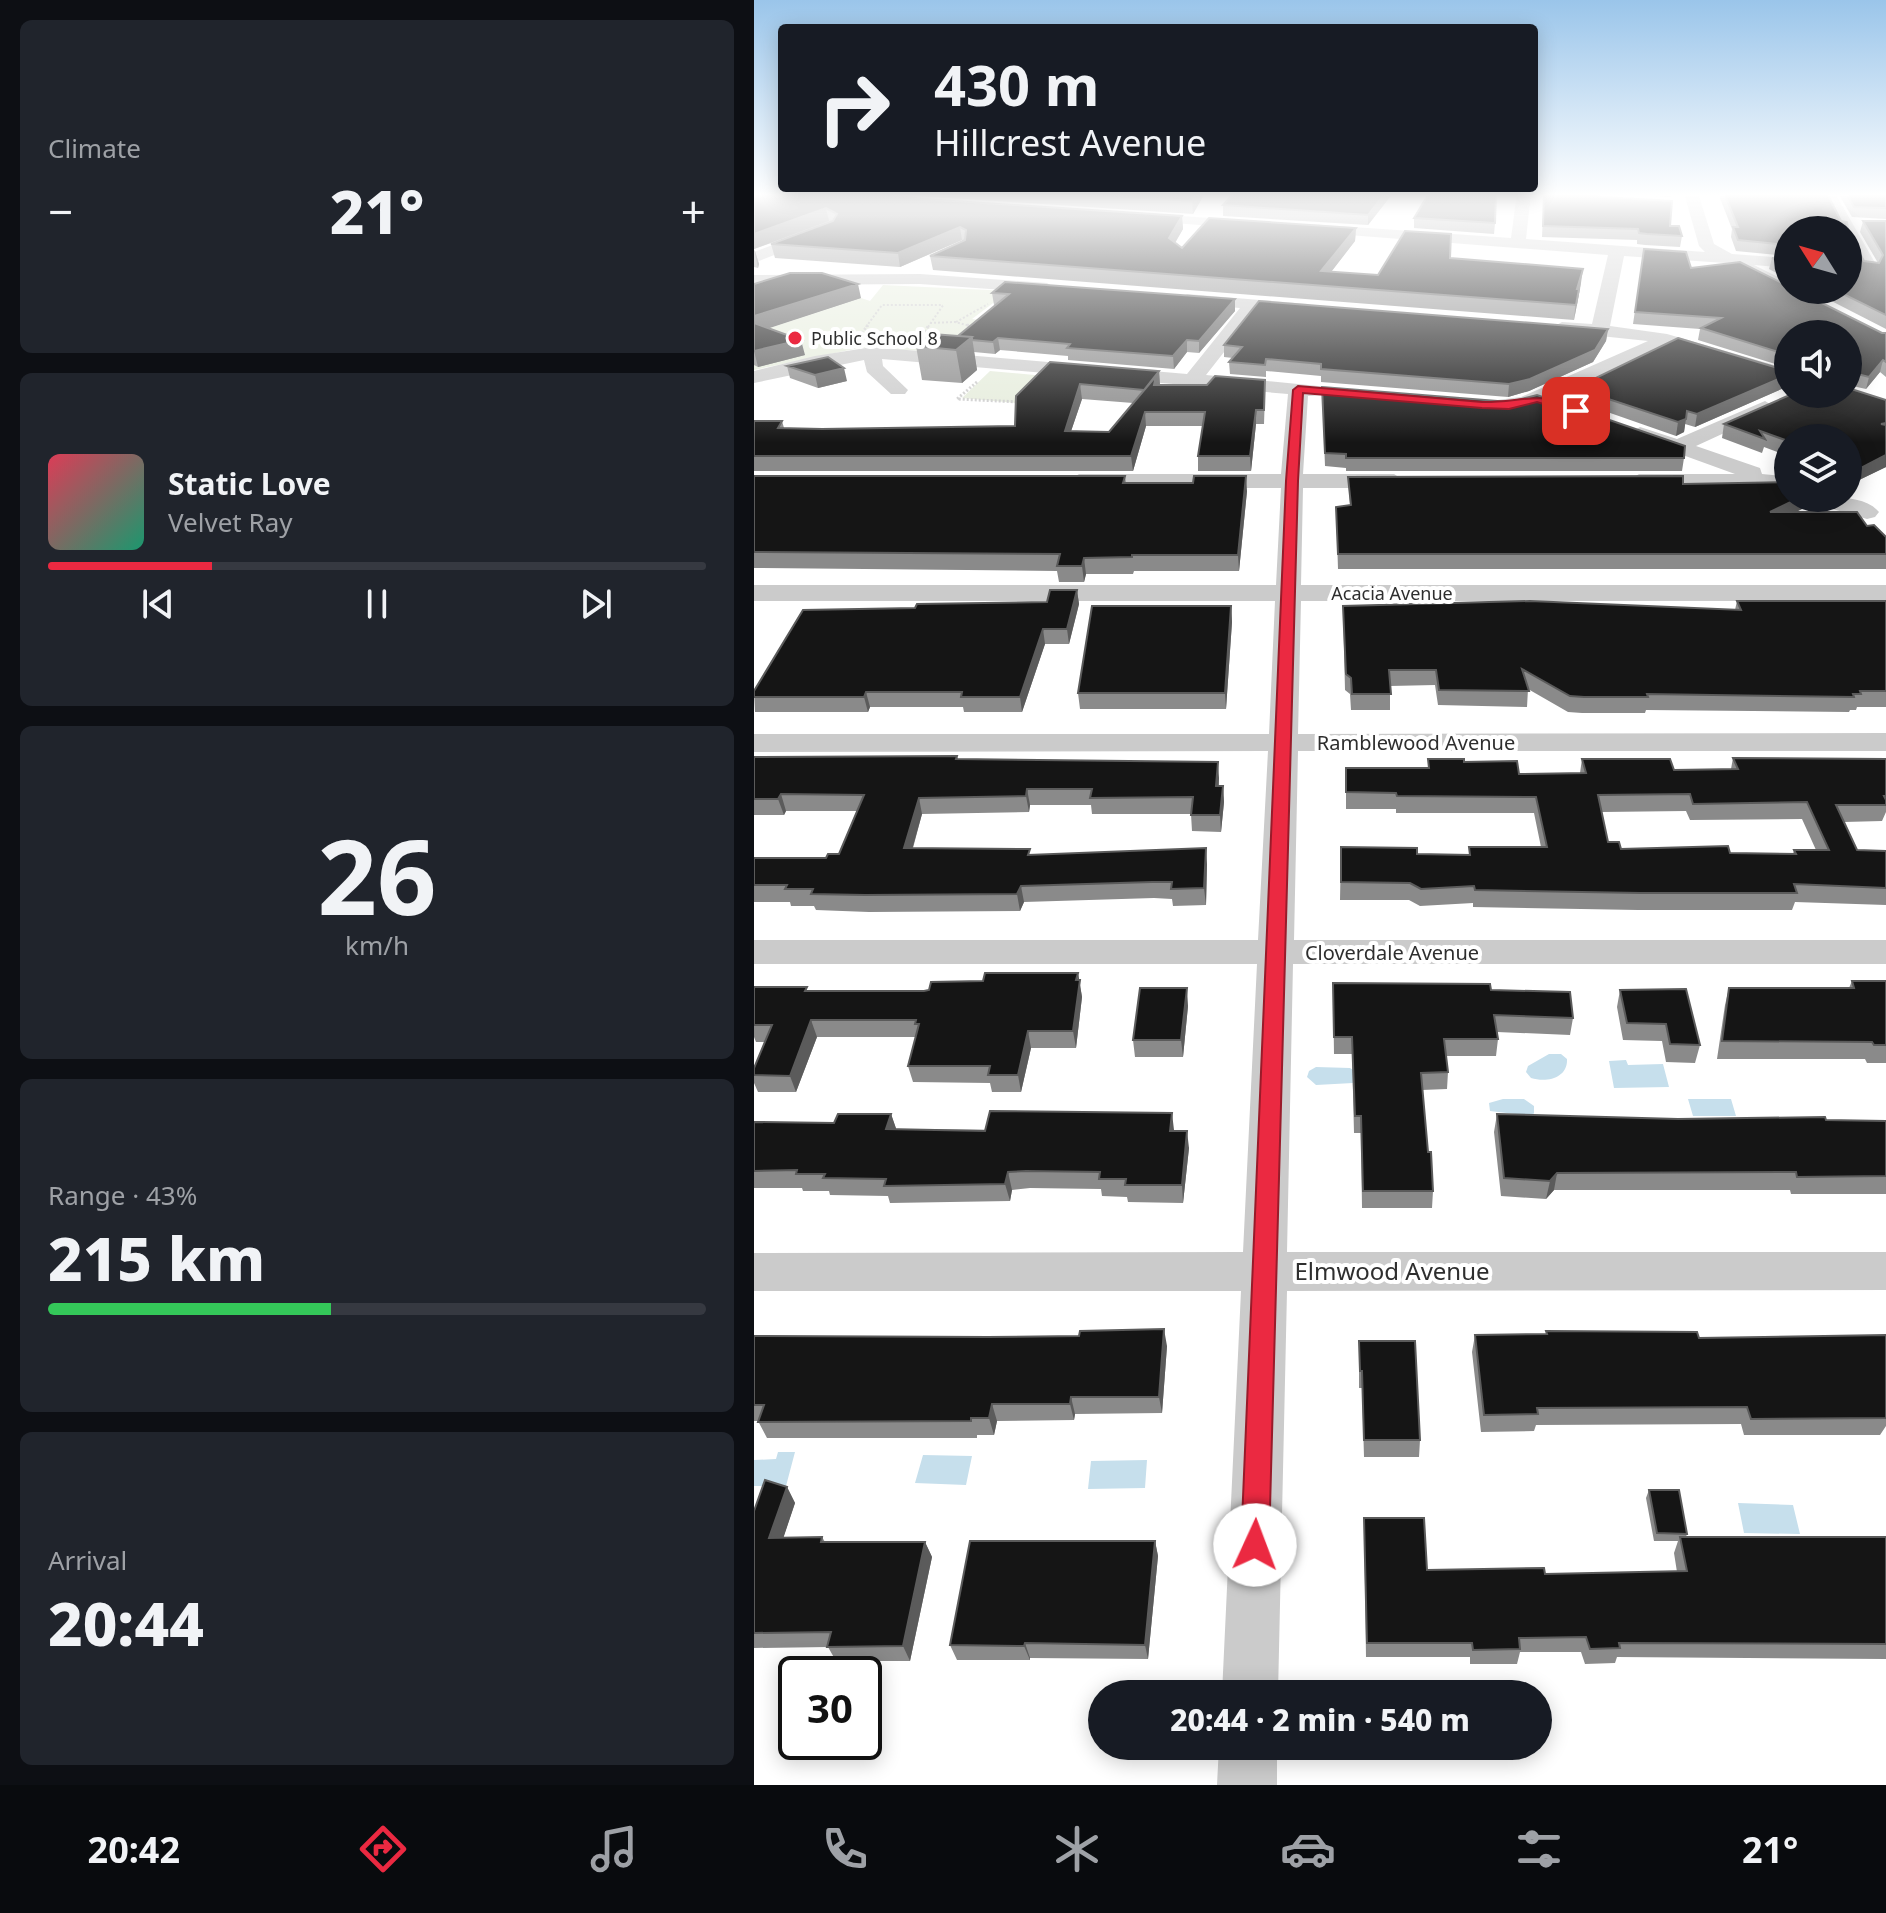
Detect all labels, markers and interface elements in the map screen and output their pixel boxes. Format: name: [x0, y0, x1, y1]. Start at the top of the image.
text: 430 m: [934, 46, 1099, 122]
icon: right: [802, 56, 906, 160]
text: Hillcrest Avenue: [934, 118, 1206, 167]
text: Climate: [48, 130, 141, 166]
text: 21°: [330, 170, 424, 252]
text: −: [48, 181, 73, 241]
text: +: [681, 181, 706, 241]
north arrow: [1774, 216, 1862, 304]
map controls: [1774, 216, 1862, 512]
button: sound: [1774, 320, 1862, 408]
place label: Public School 8: [811, 326, 938, 350]
marker: Public School 8: [786, 329, 804, 347]
pin: [1542, 377, 1610, 445]
icon: arrive: [1554, 389, 1598, 433]
button: layers: [1774, 424, 1862, 512]
text: Static Love: [168, 463, 331, 504]
text: Velvet Ray: [168, 504, 293, 540]
street label: Acacia Avenue: [1331, 581, 1453, 605]
icon: previous: [136, 582, 180, 626]
icon: pause: [355, 582, 399, 626]
icon: next: [574, 582, 618, 626]
street label: Ramblewood Avenue: [1317, 729, 1515, 756]
text: 26: [318, 804, 436, 945]
text: km/h: [345, 927, 409, 963]
street label: Cloverdale Avenue: [1305, 939, 1479, 966]
text: Range · 43%: [48, 1177, 197, 1213]
text: 215 km: [48, 1217, 265, 1299]
street label: Elmwood Avenue: [1294, 1254, 1490, 1287]
position arrow: [1213, 1503, 1297, 1587]
text: Arrival: [48, 1542, 127, 1578]
text: 20:44: [48, 1582, 204, 1664]
speed limit sign: 30: [778, 1656, 882, 1760]
text: 20:44 · 2 min · 540 m: [1170, 1699, 1470, 1740]
icon: directions: [355, 1821, 411, 1877]
icon: music: [586, 1821, 642, 1877]
icon: phone: [817, 1821, 873, 1877]
icon: climate: [1049, 1821, 1105, 1877]
icon: car: [1280, 1821, 1336, 1877]
icon: filters: [1511, 1821, 1567, 1877]
text: 20:42: [88, 1825, 180, 1874]
text: 21°: [1742, 1825, 1798, 1874]

